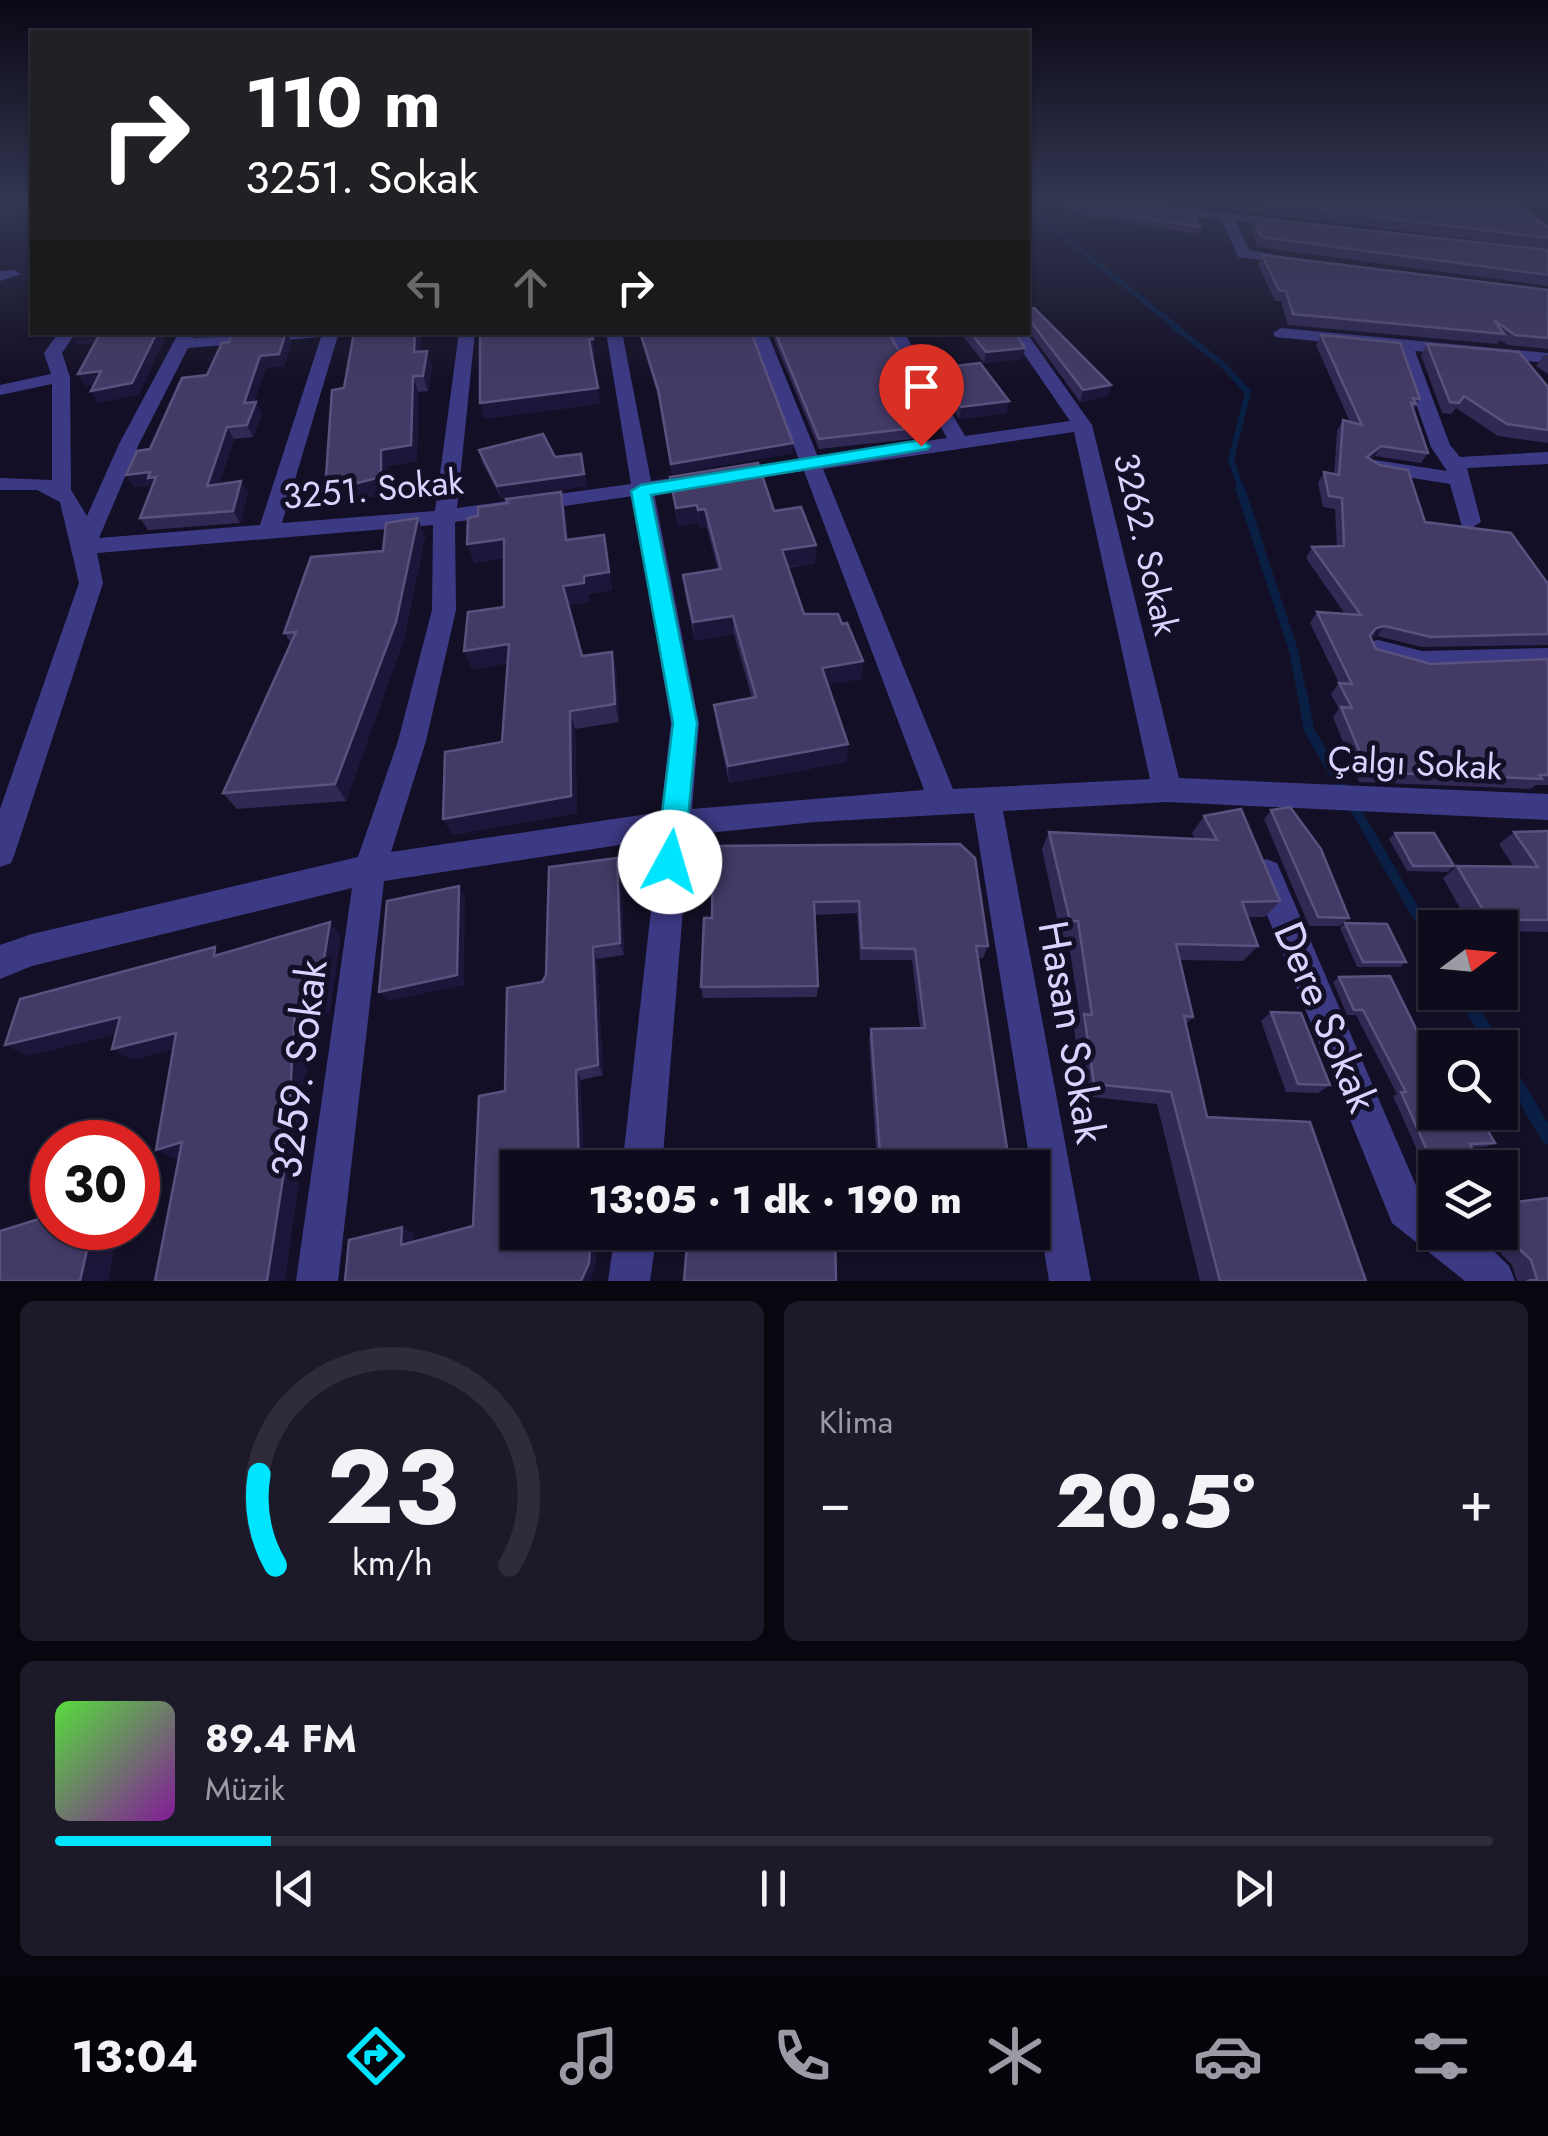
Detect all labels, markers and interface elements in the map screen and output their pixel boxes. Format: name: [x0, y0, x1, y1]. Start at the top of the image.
text: 110 m: [245, 52, 441, 153]
icon: right: [80, 70, 210, 200]
text: 3251. Sokak: [245, 145, 478, 210]
icon: left: [398, 260, 453, 315]
icon: ahead: [503, 260, 558, 315]
icon: right: [608, 260, 663, 315]
pin: [879, 344, 964, 447]
icon: arrive: [894, 359, 949, 414]
street label: 3262. Sokak: [1101, 448, 1191, 641]
street label: 3251. Sokak: [280, 456, 466, 522]
street label: Çalgı Sokak: [1327, 733, 1504, 793]
position arrow: [618, 810, 722, 914]
north arrow: [1418, 910, 1518, 1010]
map controls: [1418, 910, 1518, 1250]
street label: Dere Sokak: [1259, 912, 1394, 1122]
street label: Hasan Sokak: [1022, 916, 1122, 1149]
street label: 3259. Sokak: [255, 956, 343, 1182]
button: search: [1418, 1030, 1518, 1130]
speed limit sign: 30: [30, 1120, 160, 1250]
button: layers: [1418, 1150, 1518, 1250]
text: 13:05 · 1 dk · 190 m: [588, 1172, 962, 1227]
text: Klima: [819, 1399, 893, 1445]
text: 23: [326, 1412, 458, 1562]
text: 20.5°: [1055, 1447, 1255, 1555]
text: −: [819, 1462, 851, 1542]
text: +: [1459, 1462, 1493, 1542]
text: km/h: [352, 1537, 432, 1588]
text: 89.4 FM: [205, 1711, 357, 1766]
text: Müzik: [205, 1766, 285, 1812]
icon: previous: [267, 1861, 322, 1916]
icon: pause: [746, 1861, 801, 1916]
icon: next: [1226, 1861, 1281, 1916]
icon: directions: [341, 2021, 411, 2091]
icon: music: [554, 2021, 624, 2091]
icon: phone: [767, 2021, 837, 2091]
icon: climate: [980, 2021, 1050, 2091]
icon: car: [1193, 2021, 1263, 2091]
icon: filters: [1406, 2021, 1476, 2091]
text: 13:04: [72, 2024, 198, 2089]

